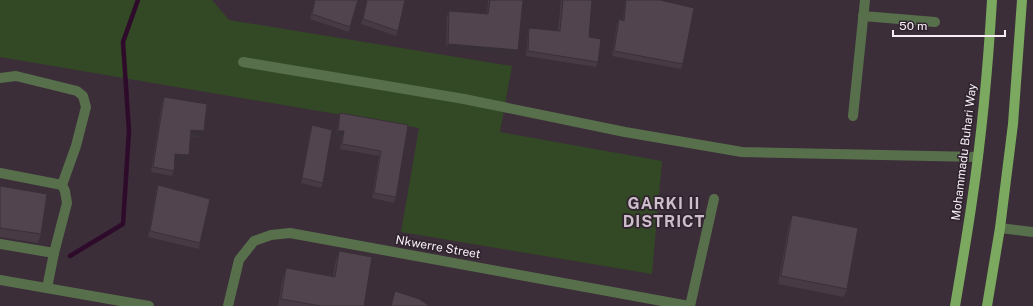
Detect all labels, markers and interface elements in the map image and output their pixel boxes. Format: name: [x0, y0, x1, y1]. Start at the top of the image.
scale bar: [893, 12, 1005, 38]
text: 50 m: [899, 19, 927, 33]
street label: Mohammadu Buhari Way: [949, 82, 979, 221]
district label: GARKI II DISTRICT: [623, 194, 705, 231]
street label: Nkwerre Street: [394, 233, 482, 261]

